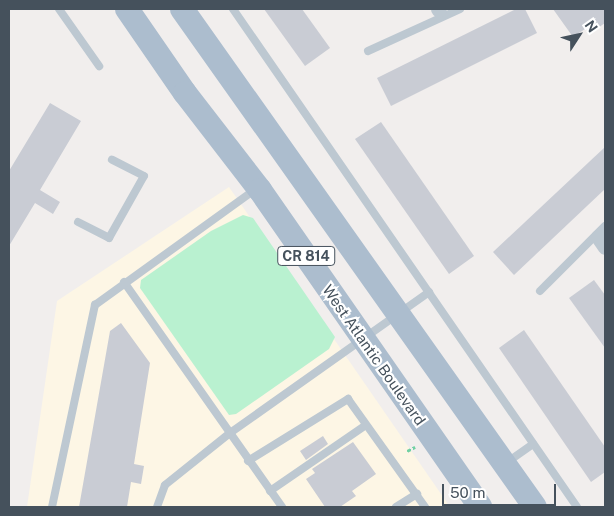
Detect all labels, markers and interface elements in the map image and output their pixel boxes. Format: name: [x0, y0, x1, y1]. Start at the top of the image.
north arrow: [554, 10, 604, 60]
text: N: [582, 17, 601, 35]
road number: CR 814: [276, 245, 336, 268]
street label: West Atlantic Boulevard: [319, 281, 429, 429]
scale bar: [444, 474, 558, 506]
text: 50 m: [450, 484, 485, 501]

